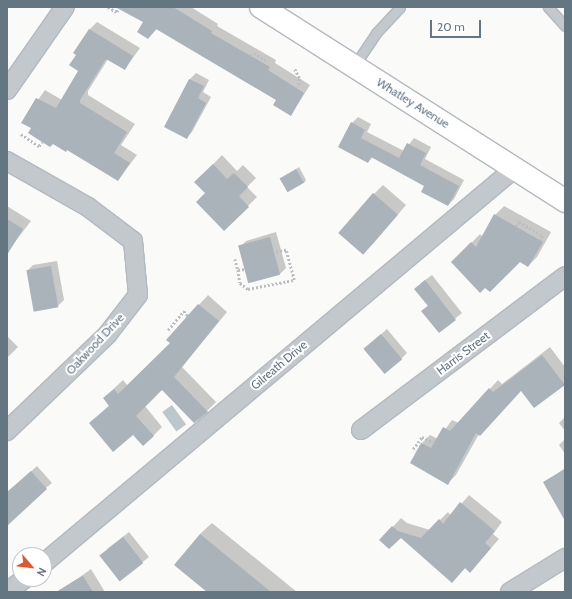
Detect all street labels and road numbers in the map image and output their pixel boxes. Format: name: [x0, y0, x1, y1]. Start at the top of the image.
street label: Whatley Avenue: [374, 75, 452, 131]
street label: Oakwood Drive: [63, 310, 127, 378]
street label: Harris Street: [434, 328, 492, 378]
street label: Gilreath Drive: [248, 337, 310, 393]

